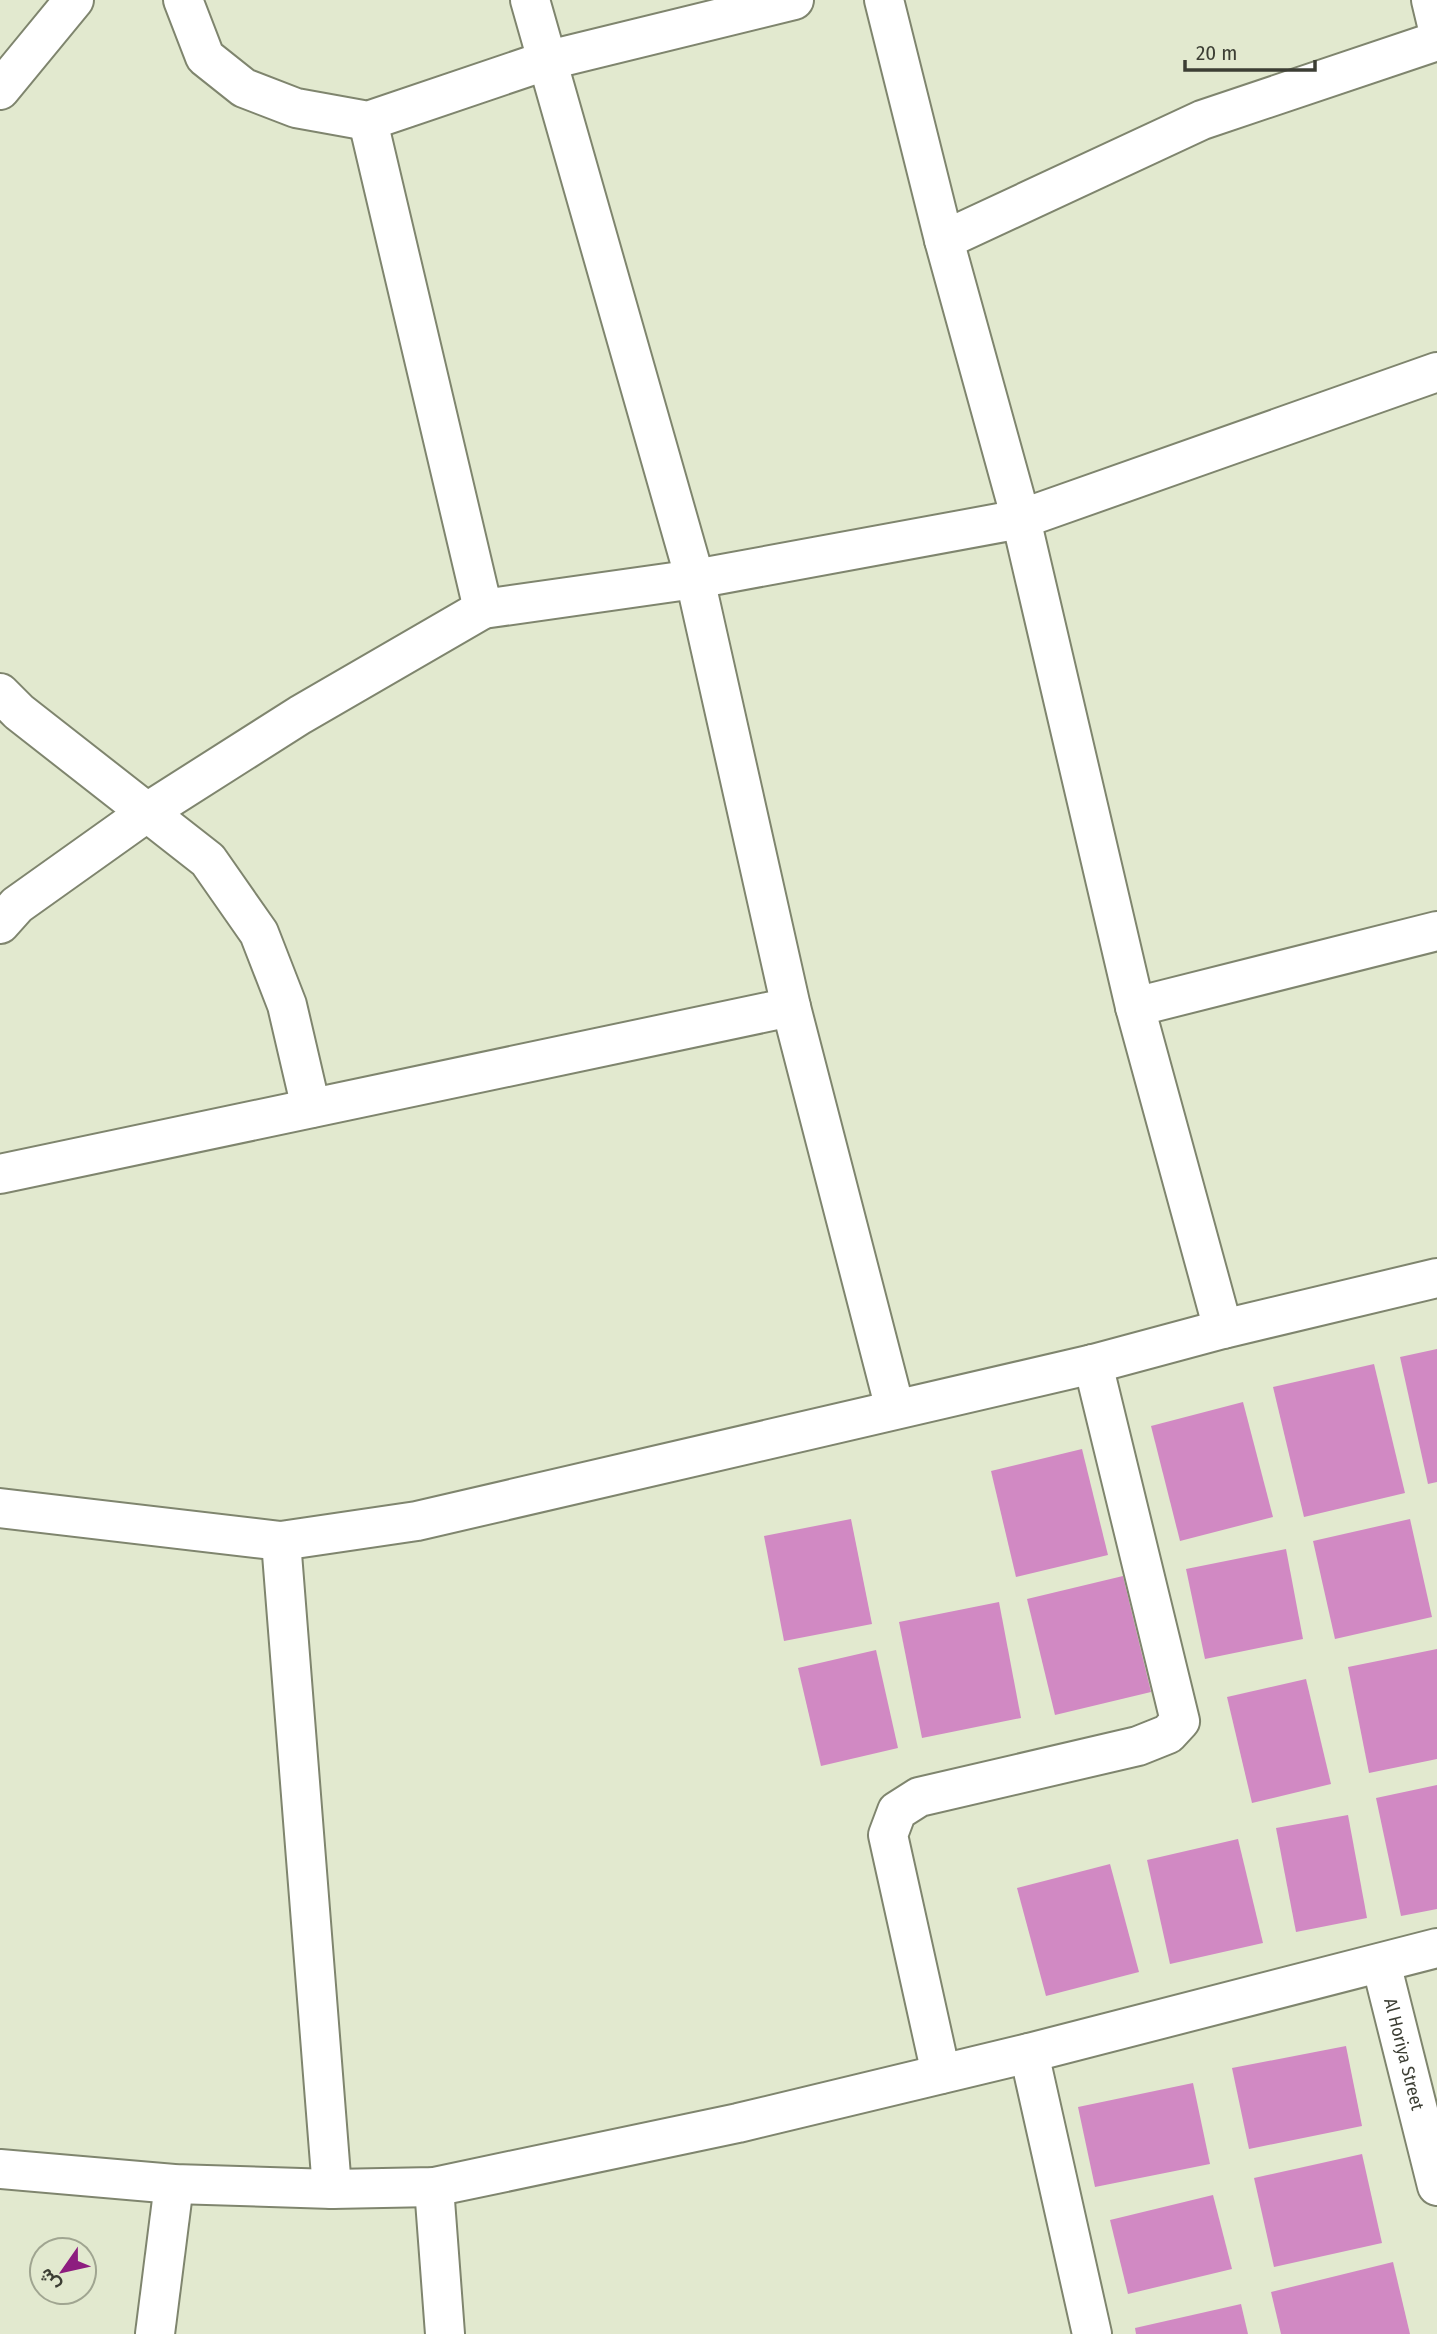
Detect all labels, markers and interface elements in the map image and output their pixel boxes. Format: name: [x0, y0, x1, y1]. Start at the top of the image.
scale bar: [1185, 28, 1314, 72]
text: 20 m: [1196, 40, 1237, 66]
street label: Al Horiya Street: [1379, 1996, 1429, 2113]
north arrow: [28, 2236, 98, 2306]
text: ش: [33, 2264, 65, 2296]

